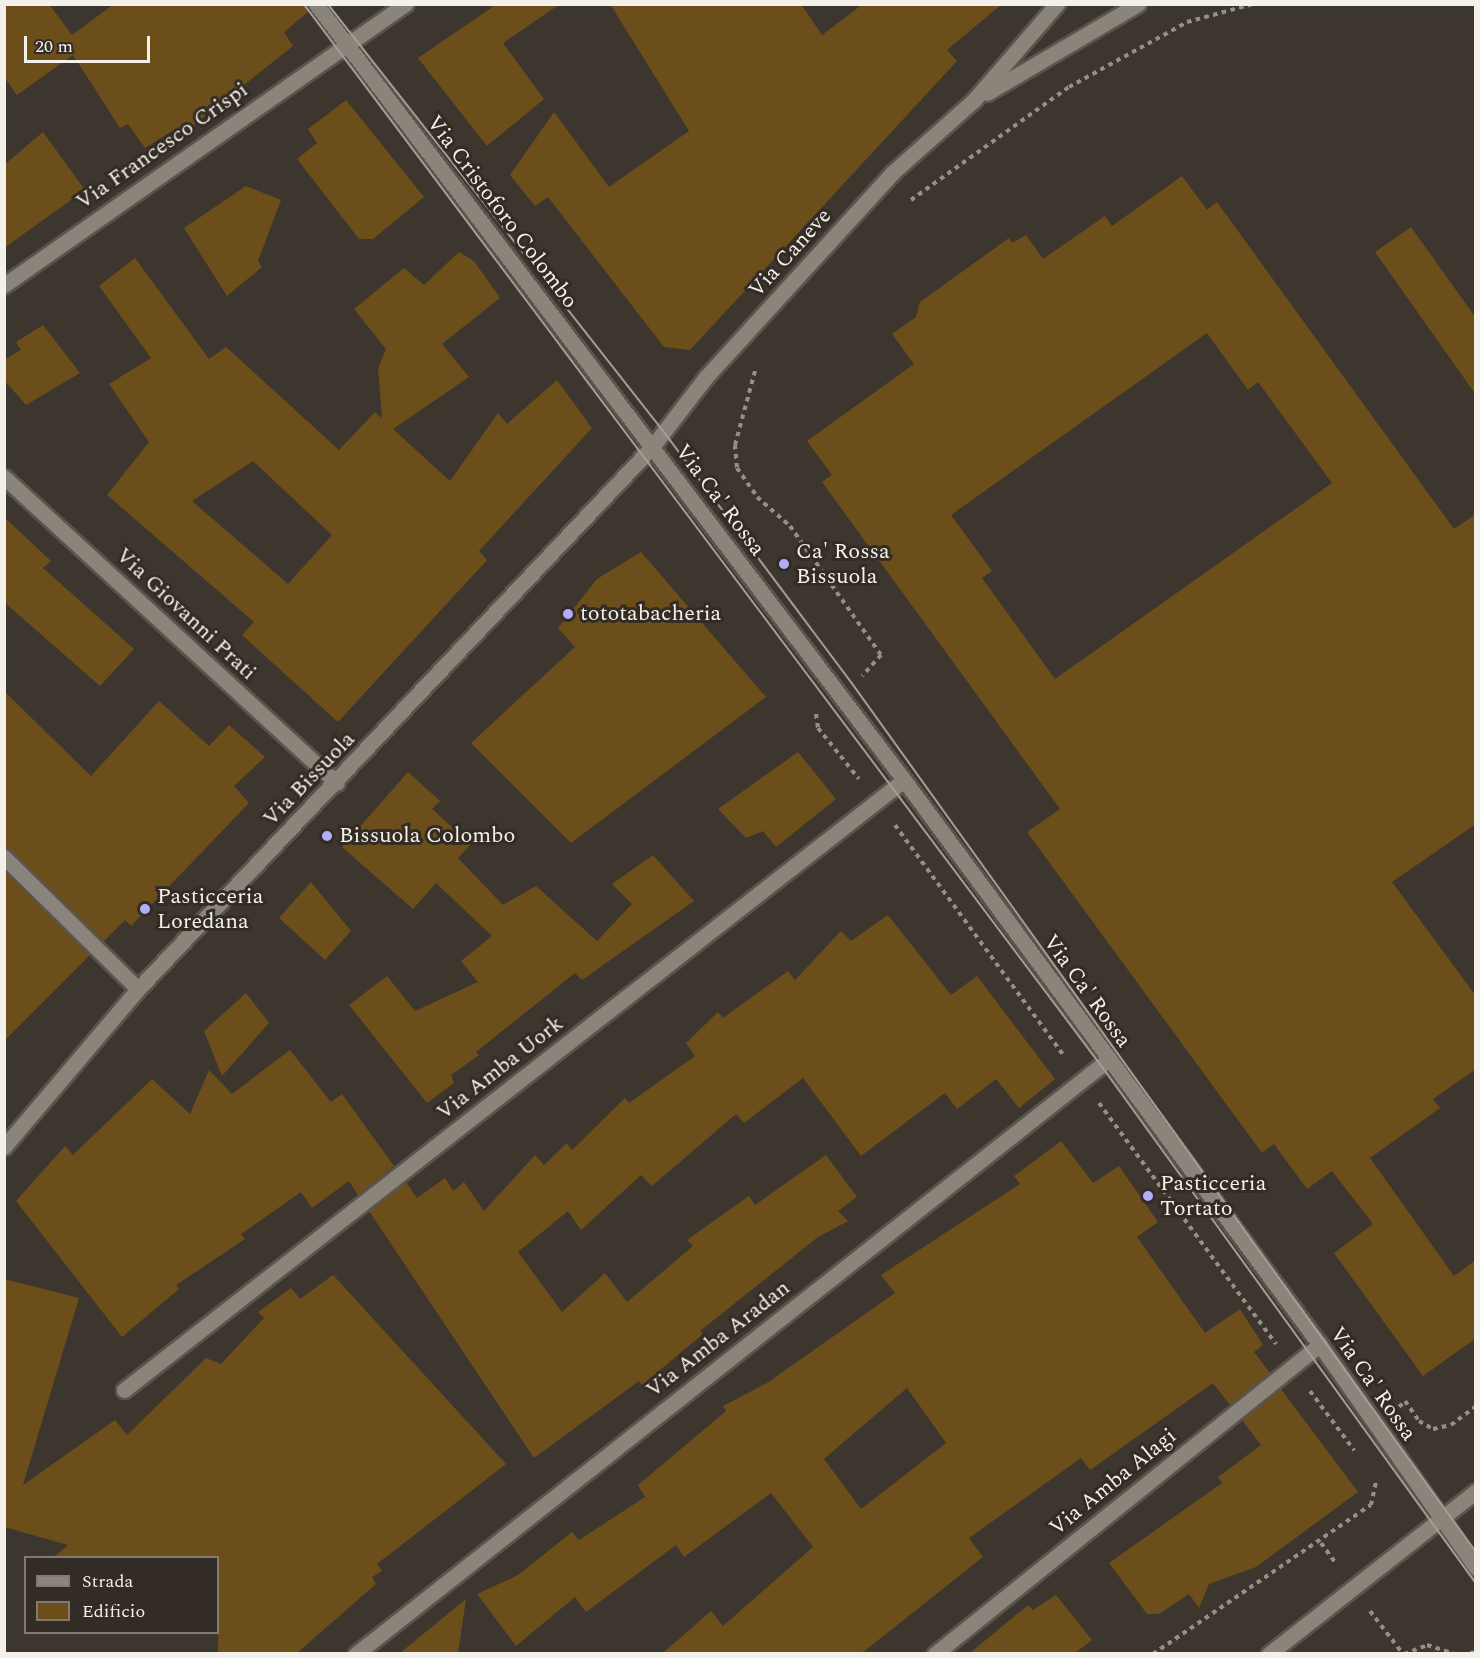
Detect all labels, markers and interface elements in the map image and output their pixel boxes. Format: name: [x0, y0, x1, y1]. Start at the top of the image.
scale bar: [27, 24, 153, 62]
text: 20 m: [35, 33, 73, 60]
street label: Via Francesco Crispi: [71, 77, 253, 215]
street label: Via Cristoforo Colombo: [421, 110, 583, 314]
street label: Via Caneve: [743, 203, 837, 303]
street label: Via Ca' Rossa: [669, 439, 771, 561]
place label: Ca' Rossa Bissuola: [796, 538, 890, 590]
street label: Via Giovanni Prati: [110, 542, 262, 686]
marker: Ca' Rossa Bissuola: [777, 557, 791, 571]
place label: tototabacheria: [580, 601, 721, 627]
marker: tototabacheria: [561, 607, 575, 621]
street label: Via Bissuola: [257, 726, 361, 832]
place label: Bissuola Colombo: [339, 823, 515, 849]
marker: Bissuola Colombo: [320, 829, 334, 843]
place label: Pasticceria Loredana: [157, 883, 263, 934]
marker: Pasticceria Loredana: [138, 902, 152, 916]
street label: Via Ca' Rossa: [1037, 929, 1137, 1053]
street label: Via Amba Uork: [431, 1010, 569, 1126]
place label: Pasticceria Tortato: [1160, 1170, 1266, 1222]
marker: Pasticceria Tortato: [1141, 1189, 1155, 1203]
street label: Via Amba Aradan: [641, 1275, 795, 1403]
street label: Via Ca' Rossa: [1324, 1322, 1422, 1446]
street label: Via Amba Alagi: [1044, 1423, 1182, 1541]
legend: [24, 1556, 219, 1634]
text: Strada: [82, 1568, 133, 1595]
text: Edificio: [82, 1598, 145, 1625]

